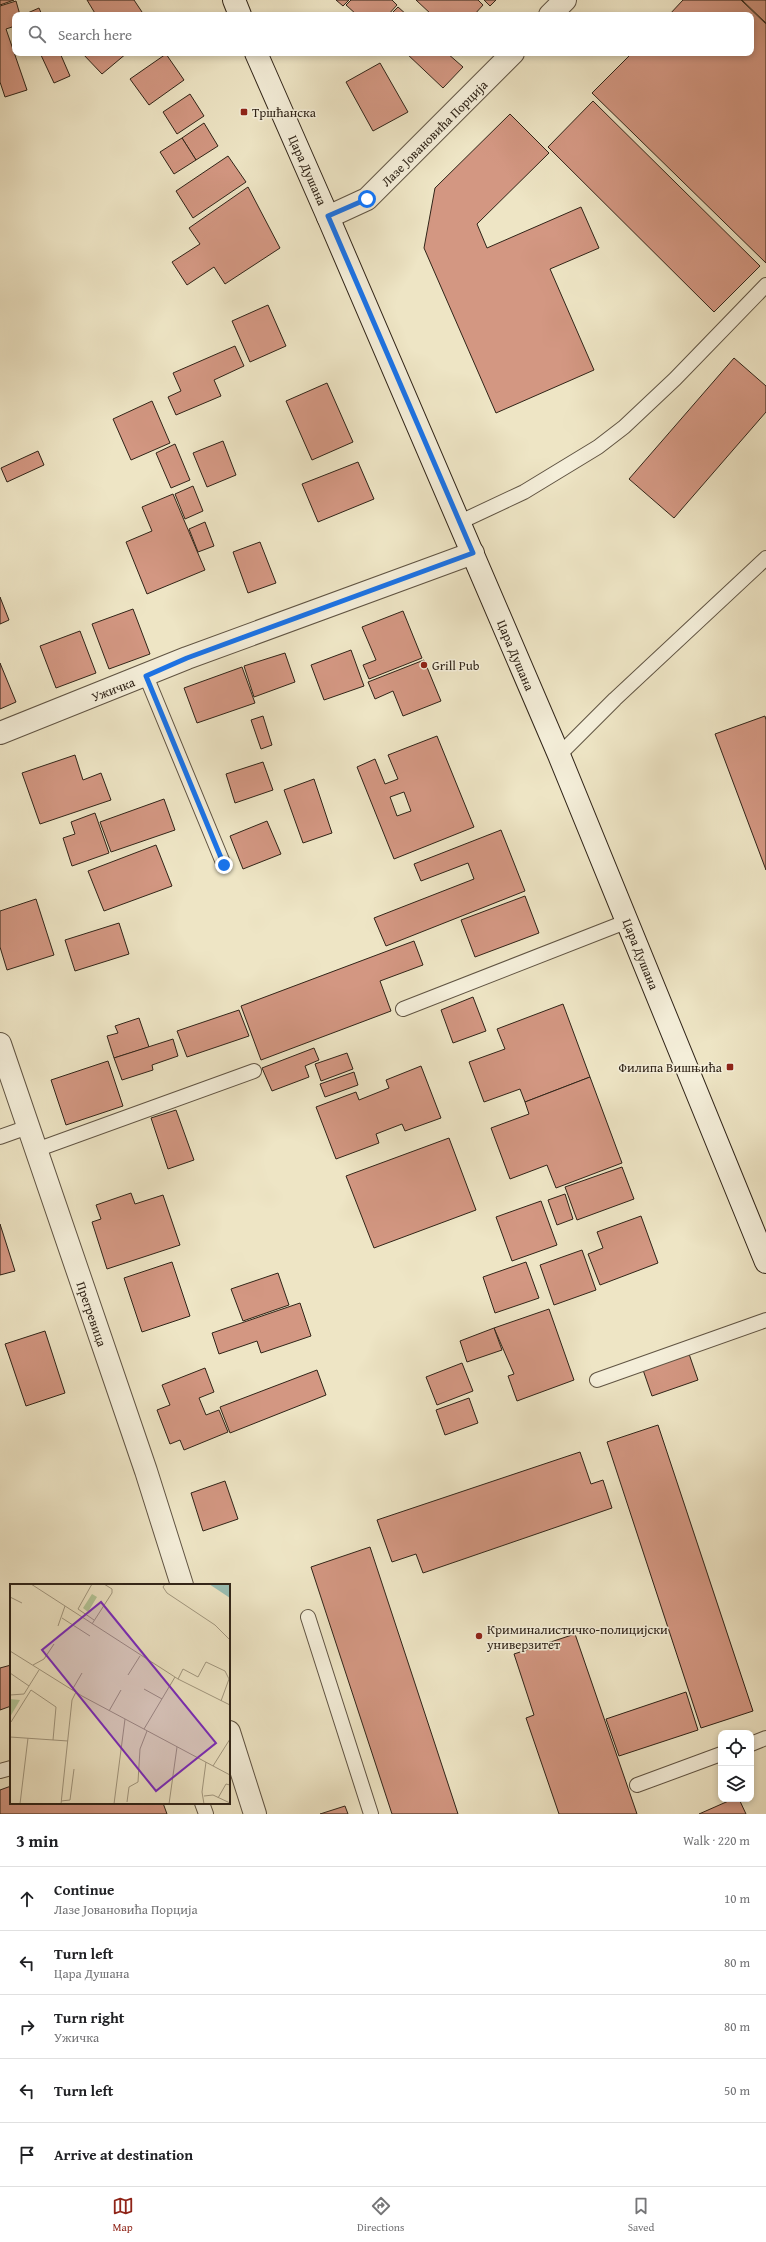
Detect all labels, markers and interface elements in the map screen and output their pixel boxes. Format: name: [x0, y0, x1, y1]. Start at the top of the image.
search box: [12, 12, 754, 56]
icon: search: [26, 23, 48, 45]
text: Search here: [58, 24, 132, 45]
street label: Лазе Јовановића Порција: [377, 75, 492, 191]
place label: Тршћанска: [252, 103, 317, 122]
marker: Тршћанска: [239, 107, 249, 117]
street label: Цара Душана: [284, 132, 332, 209]
route start: [358, 190, 376, 208]
street label: Цара Душана: [492, 617, 539, 694]
place label: Grill Pub: [432, 656, 480, 675]
marker: Grill Pub: [419, 660, 429, 670]
street label: Ужичка: [89, 672, 138, 706]
route end: [215, 856, 233, 874]
street label: Цара Душана: [618, 916, 664, 993]
place label: Филипа Вишњића: [619, 1058, 723, 1077]
marker: Филипа Вишњића: [725, 1062, 735, 1072]
street label: Прегревица: [72, 1279, 112, 1350]
inset map: [10, 1584, 230, 1804]
place label: Криминалистичко-полицијски универзитет: [486, 1620, 668, 1654]
marker: Криминалистичко-полицијски универзитет: [474, 1631, 484, 1641]
map controls: [718, 1730, 754, 1802]
button: locate: [718, 1730, 754, 1766]
button: layers: [718, 1766, 754, 1802]
text: 3 min: [16, 1828, 58, 1853]
text: Walk · 220 m: [683, 1831, 750, 1850]
text: Continue: [54, 1879, 115, 1900]
icon: ahead: [16, 1888, 38, 1910]
text: 10 m: [724, 1889, 750, 1908]
text: Лазе Јовановића Порција: [54, 1900, 198, 1919]
text: Turn left: [54, 1943, 113, 1964]
icon: left: [16, 1952, 38, 1974]
text: 80 m: [724, 1953, 750, 1972]
text: Цара Душана: [54, 1964, 129, 1983]
text: Turn right: [54, 2007, 125, 2028]
icon: right: [16, 2016, 38, 2038]
text: 80 m: [724, 2017, 750, 2036]
text: Ужичка: [54, 2028, 99, 2047]
icon: left: [16, 2080, 38, 2102]
text: Turn left: [54, 2080, 113, 2101]
text: 50 m: [724, 2081, 750, 2100]
icon: arrive: [16, 2144, 38, 2166]
text: Arrive at destination: [54, 2144, 193, 2165]
tab: Map: [112, 2195, 134, 2235]
tab: Directions: [357, 2195, 404, 2235]
tab: Saved: [628, 2195, 654, 2235]

